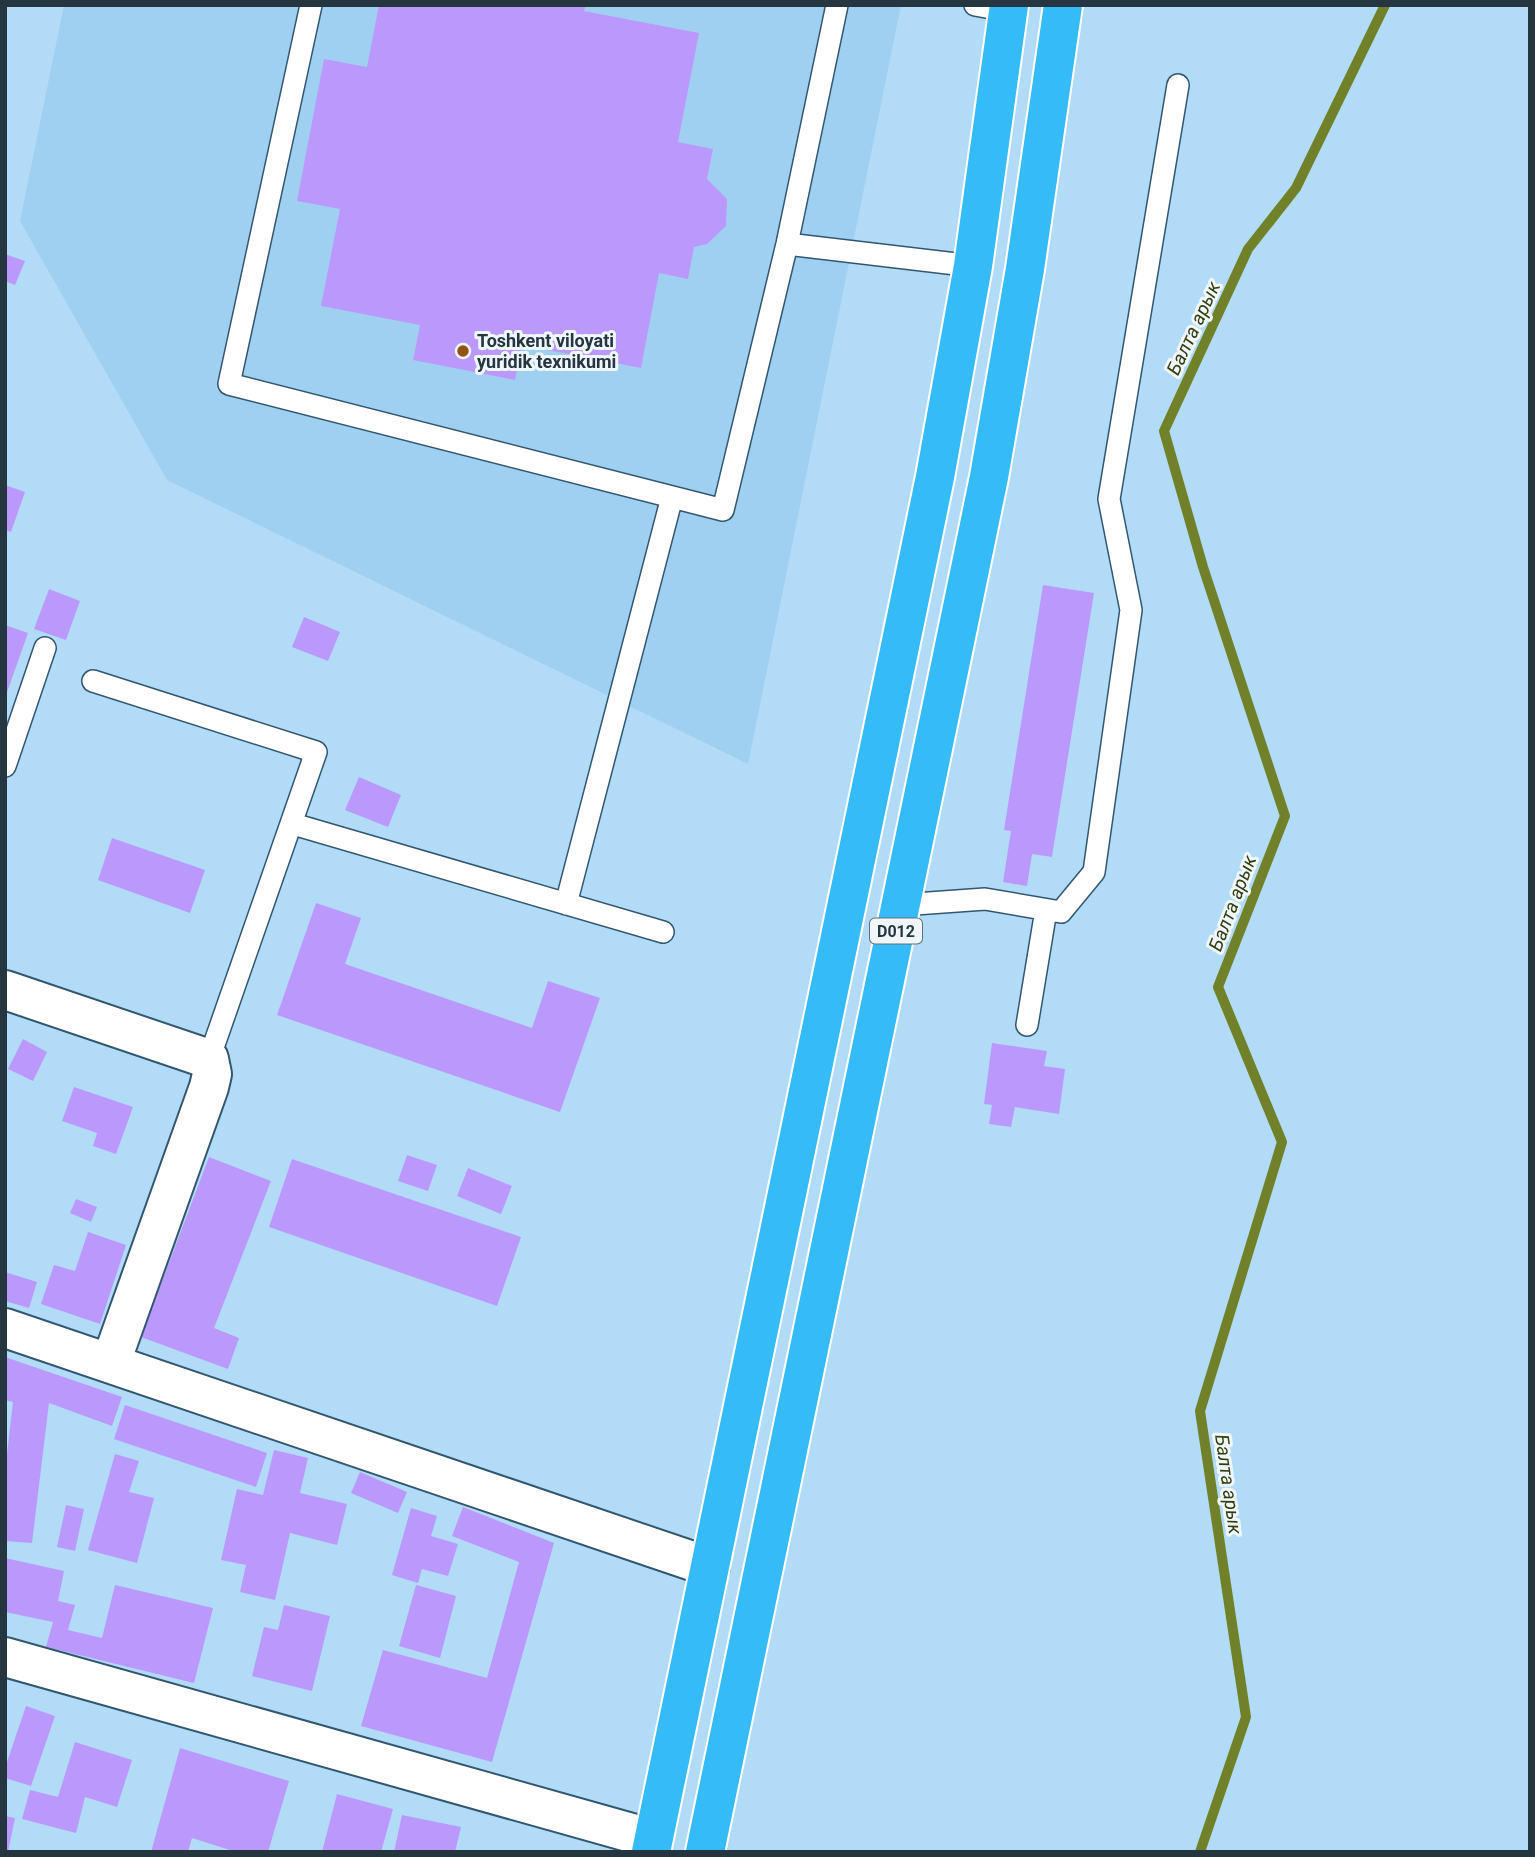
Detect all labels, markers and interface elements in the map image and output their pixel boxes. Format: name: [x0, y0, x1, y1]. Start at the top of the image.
water label: Балта арык: [1162, 277, 1226, 379]
place label: Toshkent viloyati yuridik texnikumi: [477, 330, 616, 372]
marker: Toshkent viloyati yuridik texnikumi: [455, 343, 471, 359]
water label: Балта арык: [1204, 851, 1262, 954]
road number: D012: [870, 918, 922, 944]
water label: Балта арык: [1210, 1433, 1247, 1536]

